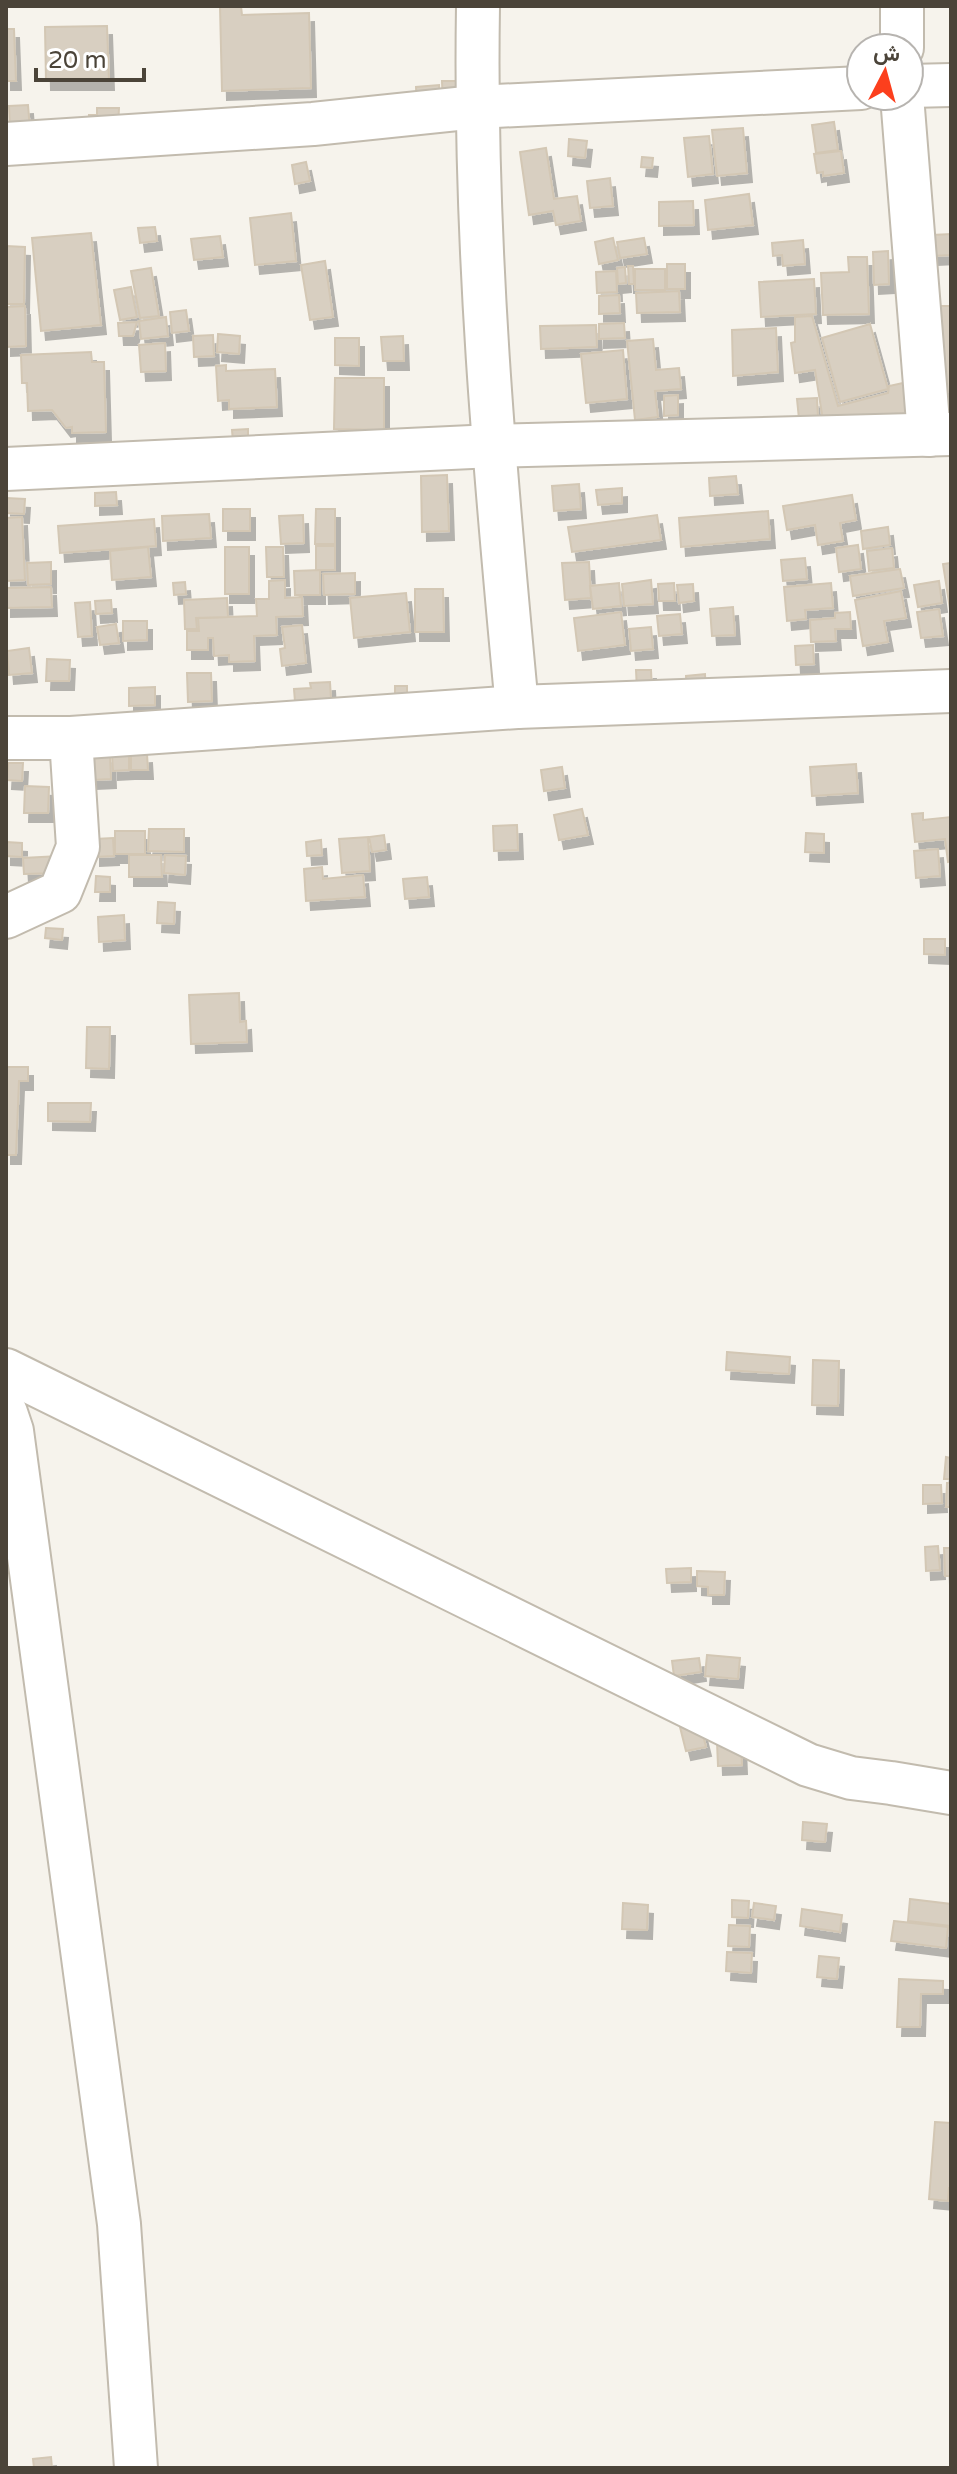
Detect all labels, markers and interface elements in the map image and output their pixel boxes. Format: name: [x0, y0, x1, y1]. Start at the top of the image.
scale bar: [36, 32, 144, 82]
north arrow: [845, 32, 925, 112]
text: ش: [872, 39, 901, 67]
text: 20 m: [48, 46, 106, 75]

